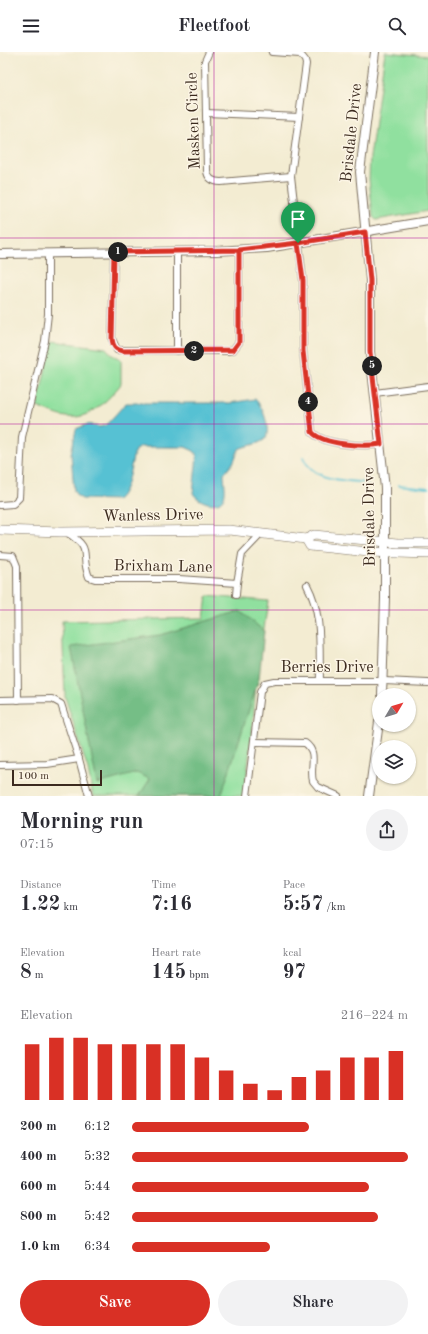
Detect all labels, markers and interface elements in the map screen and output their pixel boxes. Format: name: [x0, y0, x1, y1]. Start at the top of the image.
icon: menu: [20, 15, 42, 37]
icon: search: [386, 15, 408, 37]
text: Fleetfoot: [178, 17, 250, 35]
street label: Masken Circle: [184, 72, 204, 170]
street label: Brisdale Drive: [339, 83, 365, 183]
pin: [281, 202, 315, 243]
icon: arrive: [287, 208, 309, 230]
pin: 1: [108, 242, 128, 262]
text: 1: [115, 246, 121, 257]
pin: 2: [184, 341, 204, 361]
text: 2: [191, 345, 197, 356]
pin: 5: [362, 356, 382, 376]
text: 5: [369, 360, 375, 371]
pin: 4: [298, 392, 318, 412]
text: 4: [305, 396, 311, 407]
street label: Brisdale Drive: [361, 467, 379, 567]
street label: Wanless Drive: [102, 507, 204, 525]
street label: Brixham Lane: [114, 558, 212, 576]
street label: Berries Drive: [280, 660, 374, 676]
north arrow: [372, 688, 416, 732]
map controls: [372, 688, 416, 784]
button: layers: [372, 740, 416, 784]
scale bar: [12, 768, 102, 787]
text: 100 m: [18, 771, 49, 782]
button: share: [366, 809, 408, 851]
text: Morning run: [20, 811, 143, 833]
text: 07:15: [20, 838, 54, 851]
text: Distance: [20, 880, 61, 891]
text: Time: [151, 880, 176, 891]
text: Pace: [283, 880, 305, 891]
text: 1.22: [20, 895, 60, 915]
text: 7:16: [151, 895, 192, 915]
text: 5:57: [283, 895, 323, 915]
text: km: [60, 902, 78, 913]
text: /km: [323, 902, 346, 913]
text: Elevation: [20, 948, 65, 959]
text: Heart rate: [151, 948, 201, 959]
text: kcal: [283, 948, 302, 959]
text: 8: [20, 963, 32, 983]
text: 145: [151, 963, 186, 983]
text: 97: [283, 963, 306, 983]
text: m: [32, 970, 43, 981]
text: bpm: [186, 970, 209, 981]
text: Elevation: [20, 1009, 73, 1022]
text: 216–224 m: [341, 1009, 408, 1022]
text: 200 m: [20, 1120, 57, 1133]
text: 6:12: [84, 1120, 110, 1133]
text: 400 m: [20, 1150, 57, 1163]
text: 5:32: [84, 1150, 110, 1163]
text: 600 m: [20, 1180, 57, 1193]
text: 5:44: [84, 1180, 110, 1193]
text: 800 m: [20, 1210, 57, 1223]
text: 5:42: [84, 1210, 110, 1223]
text: 1.0 km: [20, 1240, 60, 1253]
text: 6:34: [84, 1240, 110, 1253]
button: Save: [20, 1280, 210, 1326]
button: Share: [218, 1280, 408, 1326]

